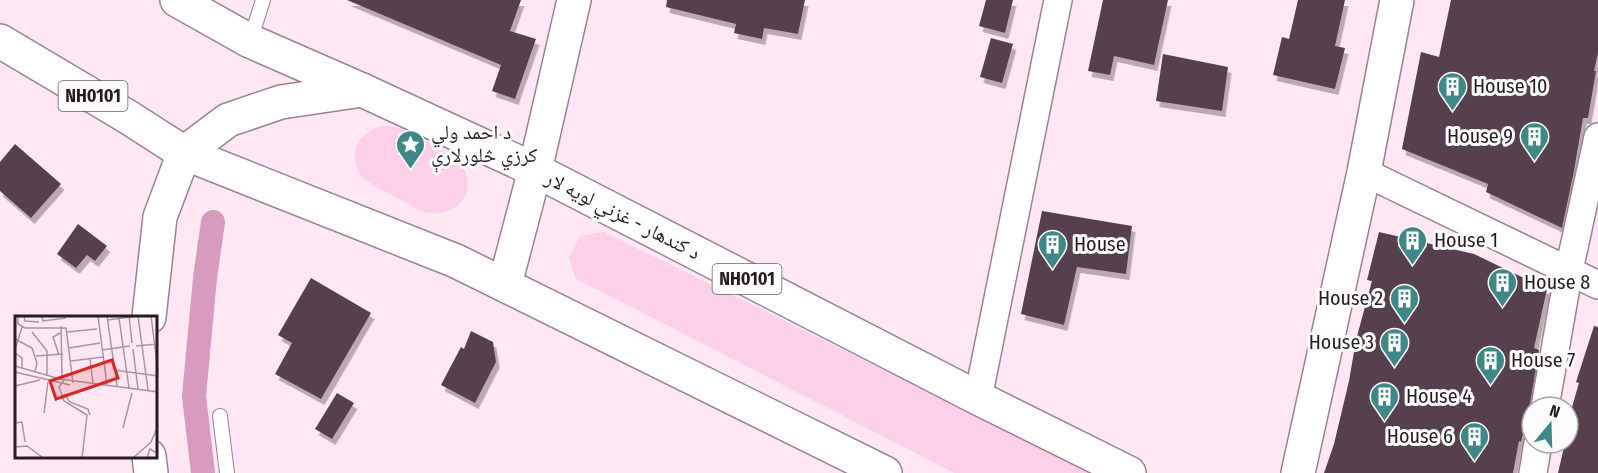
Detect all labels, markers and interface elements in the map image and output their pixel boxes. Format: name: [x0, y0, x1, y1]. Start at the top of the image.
building icon: House 10: [1436, 70, 1468, 112]
place label: House 10: [1473, 74, 1547, 98]
road number: NH0101: [58, 81, 128, 111]
place label: د احمد ولي کرزي څلورلارې: [431, 120, 537, 173]
building icon: House 9: [1518, 120, 1550, 162]
place label: House 9: [1447, 124, 1513, 148]
place icon: د احمد ولي کرزي څلورلارې: [394, 128, 426, 170]
street label: د کندهار - غزني لويه لار: [539, 165, 705, 268]
building icon: House 1: [1397, 224, 1429, 266]
building icon: House: [1037, 228, 1069, 270]
place label: House 1: [1434, 228, 1498, 252]
place label: House: [1074, 232, 1126, 256]
road number: NH0101: [712, 264, 782, 294]
building icon: House 8: [1487, 266, 1519, 308]
place label: House 8: [1524, 270, 1590, 294]
building icon: House 2: [1388, 282, 1420, 324]
place label: House 2: [1318, 286, 1383, 310]
inset map: [15, 316, 158, 458]
building icon: House 3: [1379, 326, 1411, 368]
place label: House 3: [1309, 330, 1374, 354]
building icon: House 7: [1474, 344, 1506, 386]
place label: House 7: [1511, 348, 1575, 372]
building icon: House 4: [1369, 380, 1401, 422]
place label: House 4: [1406, 384, 1472, 408]
north arrow: [1520, 395, 1580, 455]
text: N: [1547, 401, 1562, 422]
building icon: House 6: [1458, 420, 1490, 462]
place label: House 6: [1387, 424, 1453, 448]

